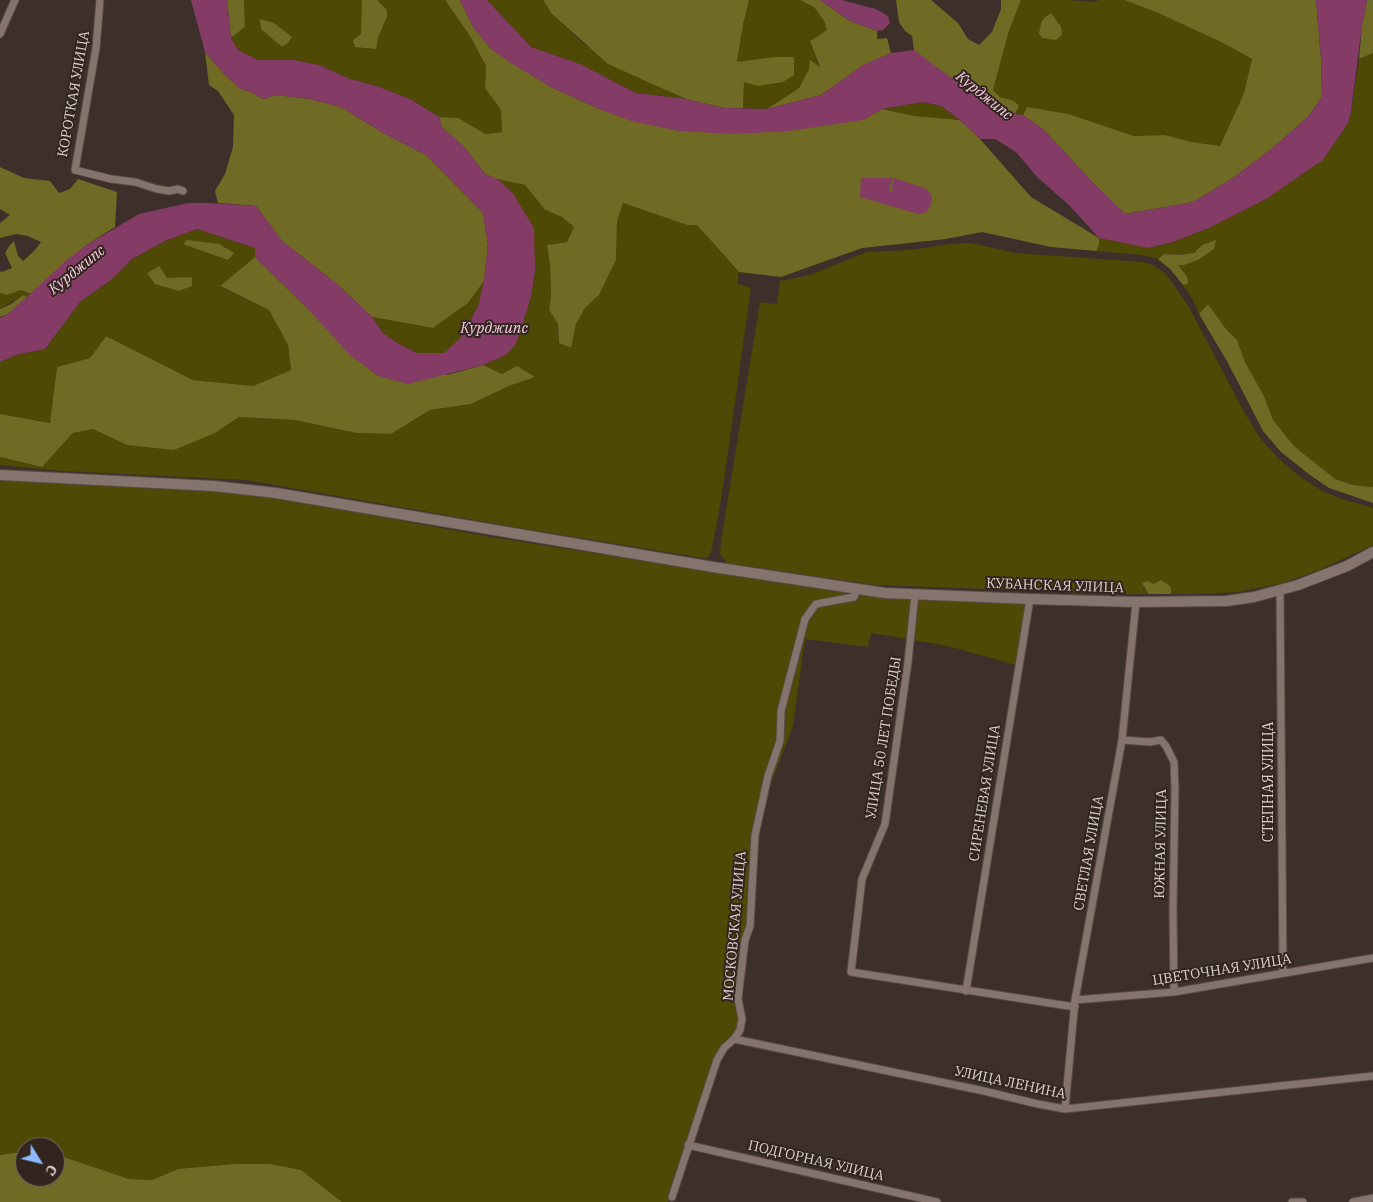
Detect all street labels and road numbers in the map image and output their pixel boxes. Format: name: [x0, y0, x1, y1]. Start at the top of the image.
street label: КОРОТКАЯ УЛИЦА: [55, 29, 93, 159]
street label: КУБАНСКАЯ УЛИЦА: [986, 575, 1124, 597]
street label: УЛИЦА 50 ЛЕТ ПОБЕДЫ: [863, 655, 905, 821]
street label: СТЕПНАЯ УЛИЦА: [1261, 722, 1277, 842]
street label: СИРЕНЕВАЯ УЛИЦА: [966, 723, 1004, 863]
street label: ЮЖНАЯ УЛИЦА: [1152, 789, 1170, 899]
street label: СВЕТЛАЯ УЛИЦА: [1071, 794, 1107, 912]
street label: МОСКОВСКАЯ УЛИЦА: [720, 850, 750, 1002]
street label: ЦВЕТОЧНАЯ УЛИЦА: [1151, 951, 1293, 989]
street label: УЛИЦА ЛЕНИНА: [953, 1063, 1067, 1103]
street label: ПОДГОРНАЯ УЛИЦА: [746, 1137, 886, 1185]

